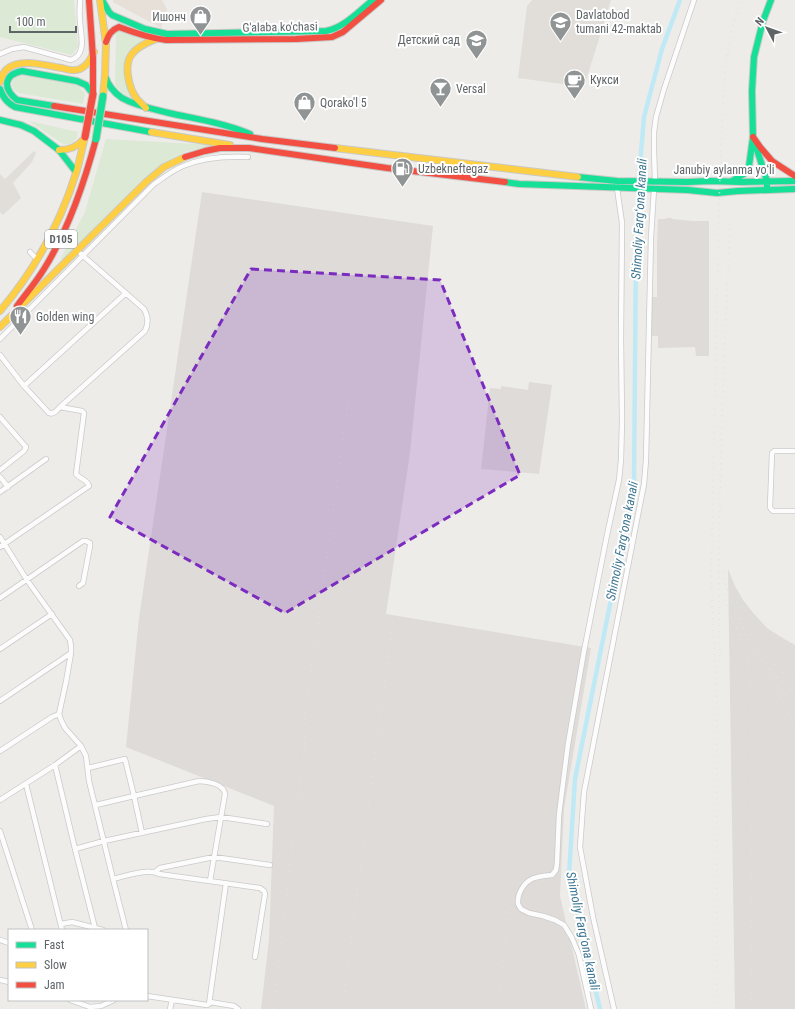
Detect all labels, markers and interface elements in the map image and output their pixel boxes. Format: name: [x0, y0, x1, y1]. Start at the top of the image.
shop icon: Ишонч: [188, 4, 214, 37]
scale bar: [10, 8, 76, 34]
place label: Davlatobod tumani 42-maktab: [576, 8, 662, 36]
north arrow: [747, 8, 787, 48]
school or university icon: Davlatobod tumani 42-maktab: [547, 9, 573, 42]
place label: Ишонч: [152, 10, 186, 24]
text: 100 m: [16, 15, 46, 29]
text: N: [753, 15, 767, 29]
street label: G'alaba ko'chasi: [242, 19, 318, 35]
school or university icon: Детский сад: [463, 27, 489, 60]
place label: Детский сад: [398, 33, 461, 47]
cafe icon: Кукси: [562, 67, 588, 100]
place label: Кукси: [590, 73, 619, 87]
bar icon: Versal: [428, 76, 454, 109]
place label: Versal: [456, 82, 486, 96]
shop icon: Qorako'l 5: [292, 90, 318, 123]
place label: Qorako'l 5: [320, 96, 367, 110]
fuel station icon: Uzbekneftegaz: [389, 156, 415, 189]
water label: Shimoliy Fargʻona kanali: [628, 158, 650, 280]
place label: Uzbekneftegaz: [418, 162, 488, 176]
street label: Janubiy aylanma yoʻli: [673, 163, 775, 177]
road number: D105: [45, 230, 77, 248]
restaurant icon: Golden wing: [8, 304, 34, 337]
place label: Golden wing: [36, 310, 94, 324]
water label: Shimoliy Fargʻona kanali: [603, 480, 641, 602]
water label: Shimoliy Fargʻona kanali: [563, 870, 603, 992]
legend: [8, 929, 148, 1001]
text: Fast: [44, 938, 65, 952]
text: Slow: [44, 958, 67, 972]
text: Jam: [44, 978, 65, 992]

